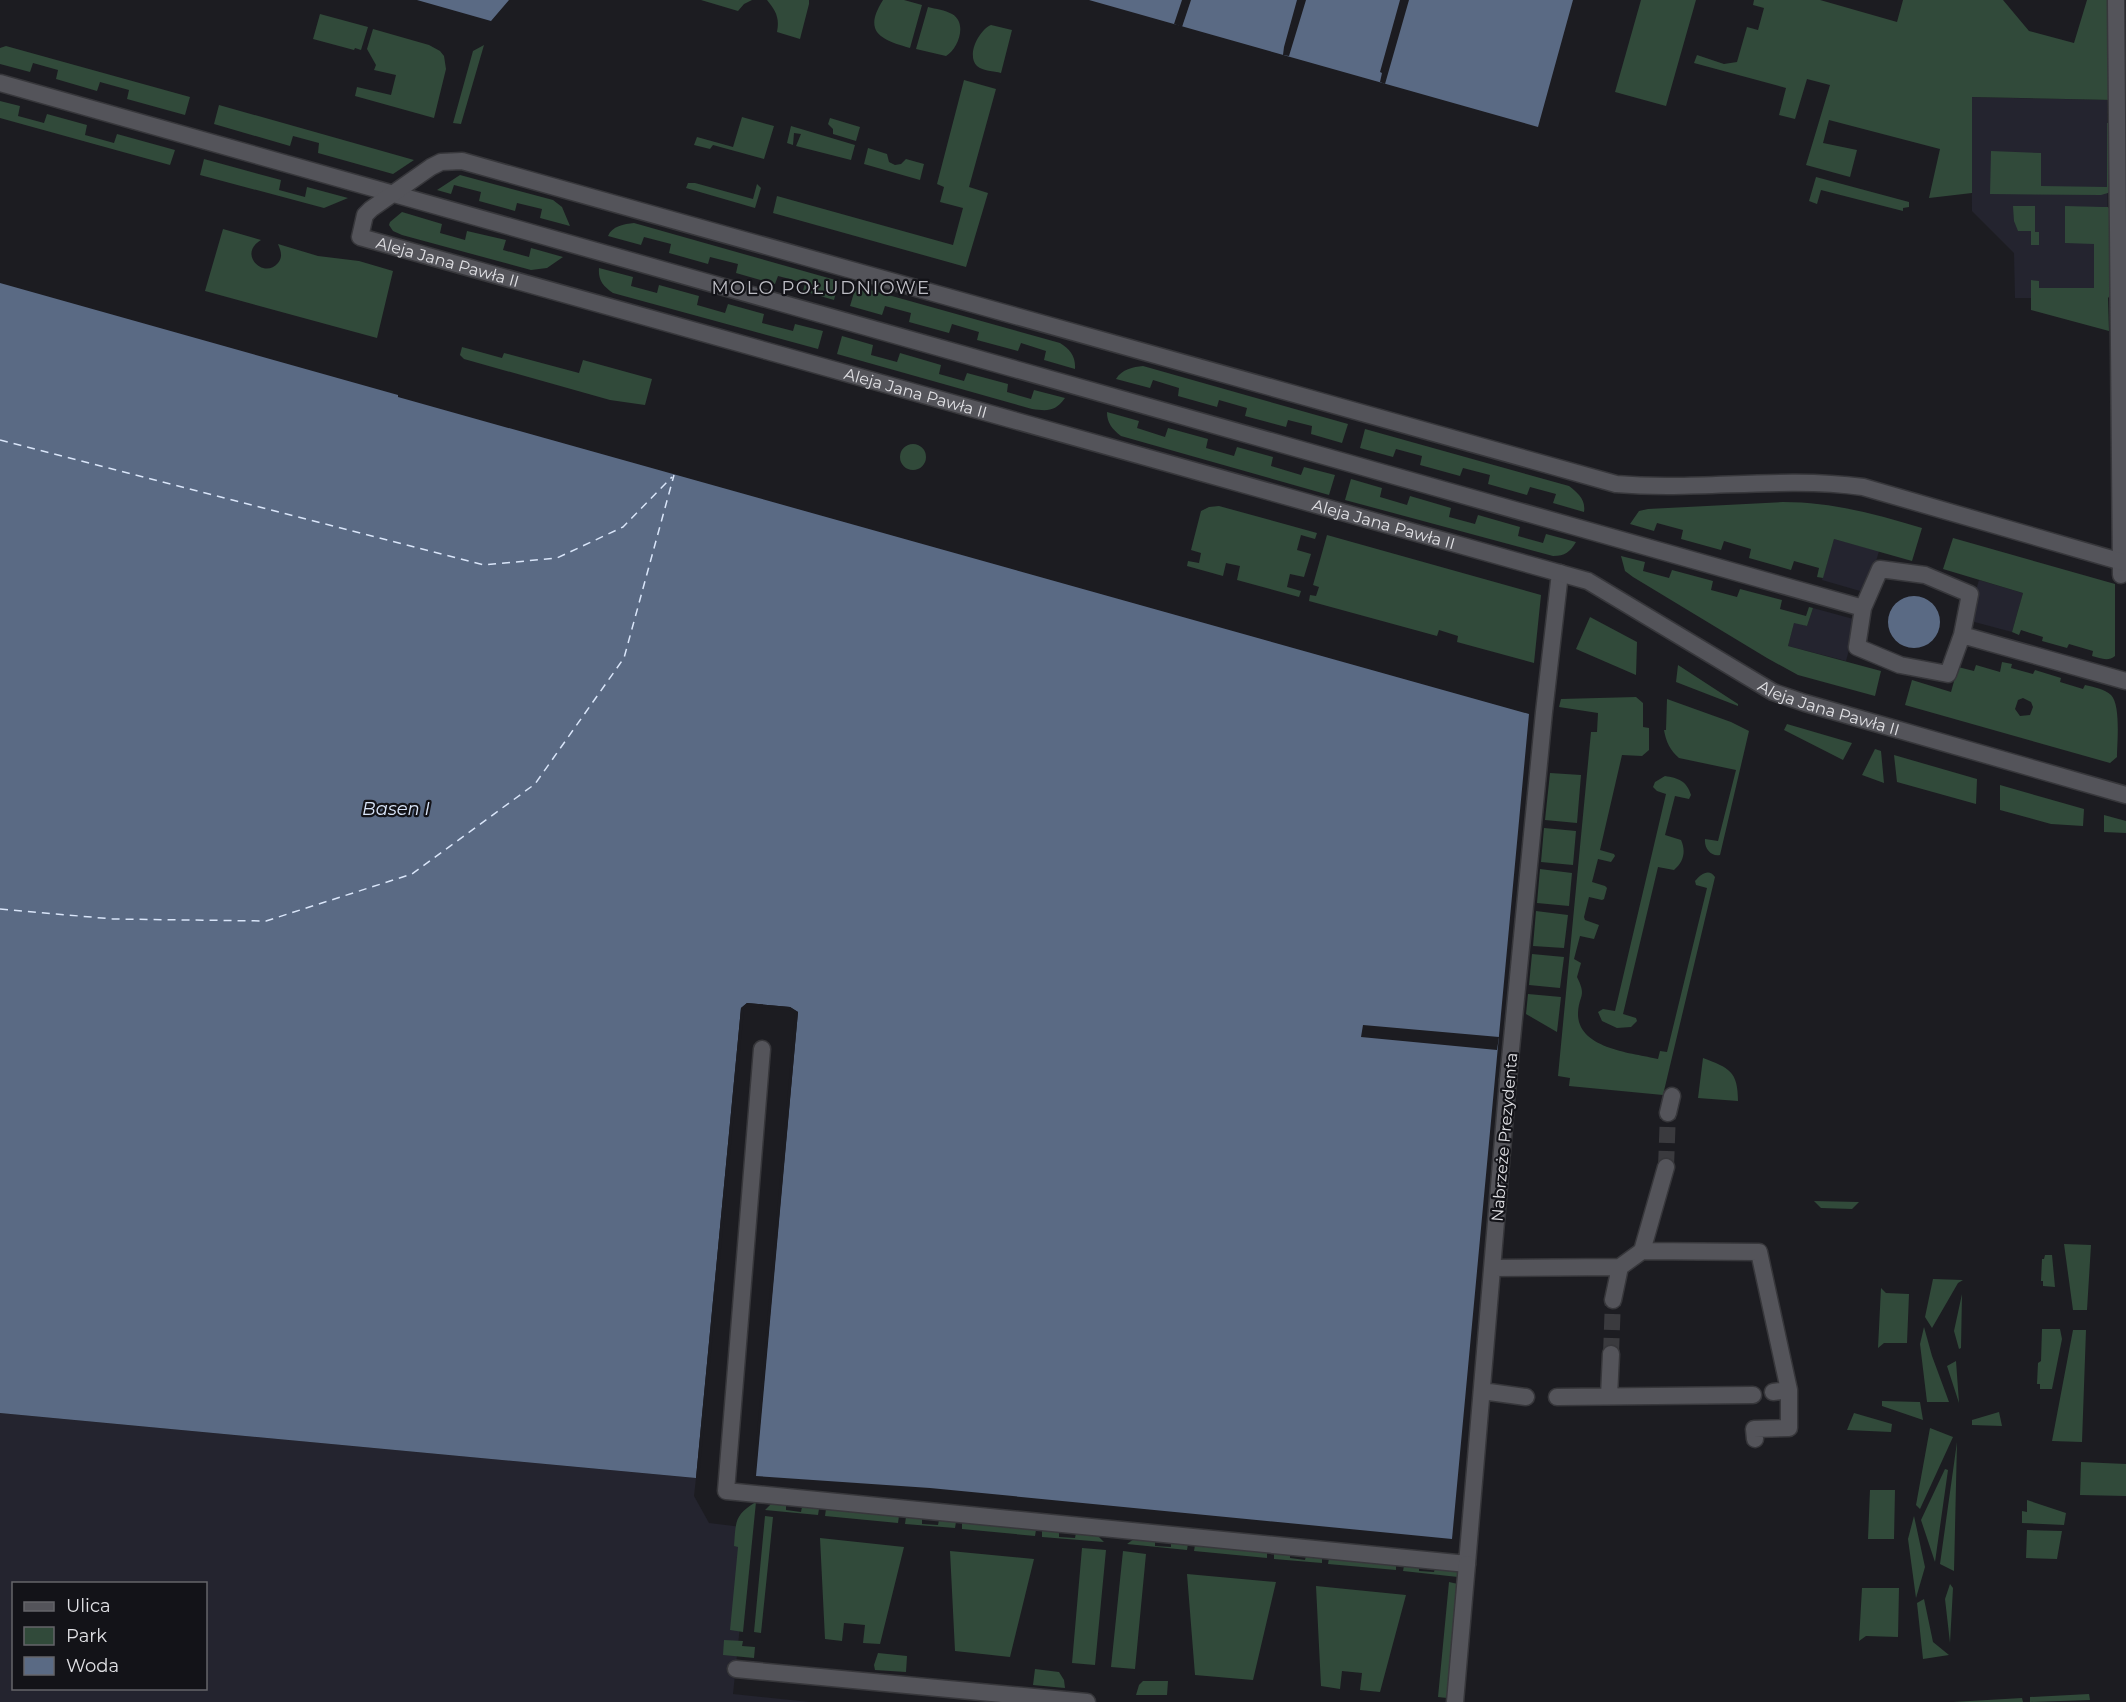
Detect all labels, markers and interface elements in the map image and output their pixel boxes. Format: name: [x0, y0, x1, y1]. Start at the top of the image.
street label: Aleja Jana Pawła II: [374, 233, 521, 291]
district label: MOLO POŁUDNIOWE: [711, 277, 931, 299]
street label: Aleja Jana Pawła II: [842, 364, 989, 422]
street label: Aleja Jana Pawła II: [1310, 495, 1457, 553]
street label: Aleja Jana Pawła II: [1754, 676, 1902, 740]
water label: Basen I: [362, 798, 430, 820]
street label: Nabrzeże Prezydenta: [1488, 1052, 1521, 1222]
legend: [12, 1582, 207, 1690]
text: Ulica: [66, 1595, 111, 1617]
text: Park: [66, 1625, 107, 1647]
text: Woda: [66, 1655, 119, 1677]

